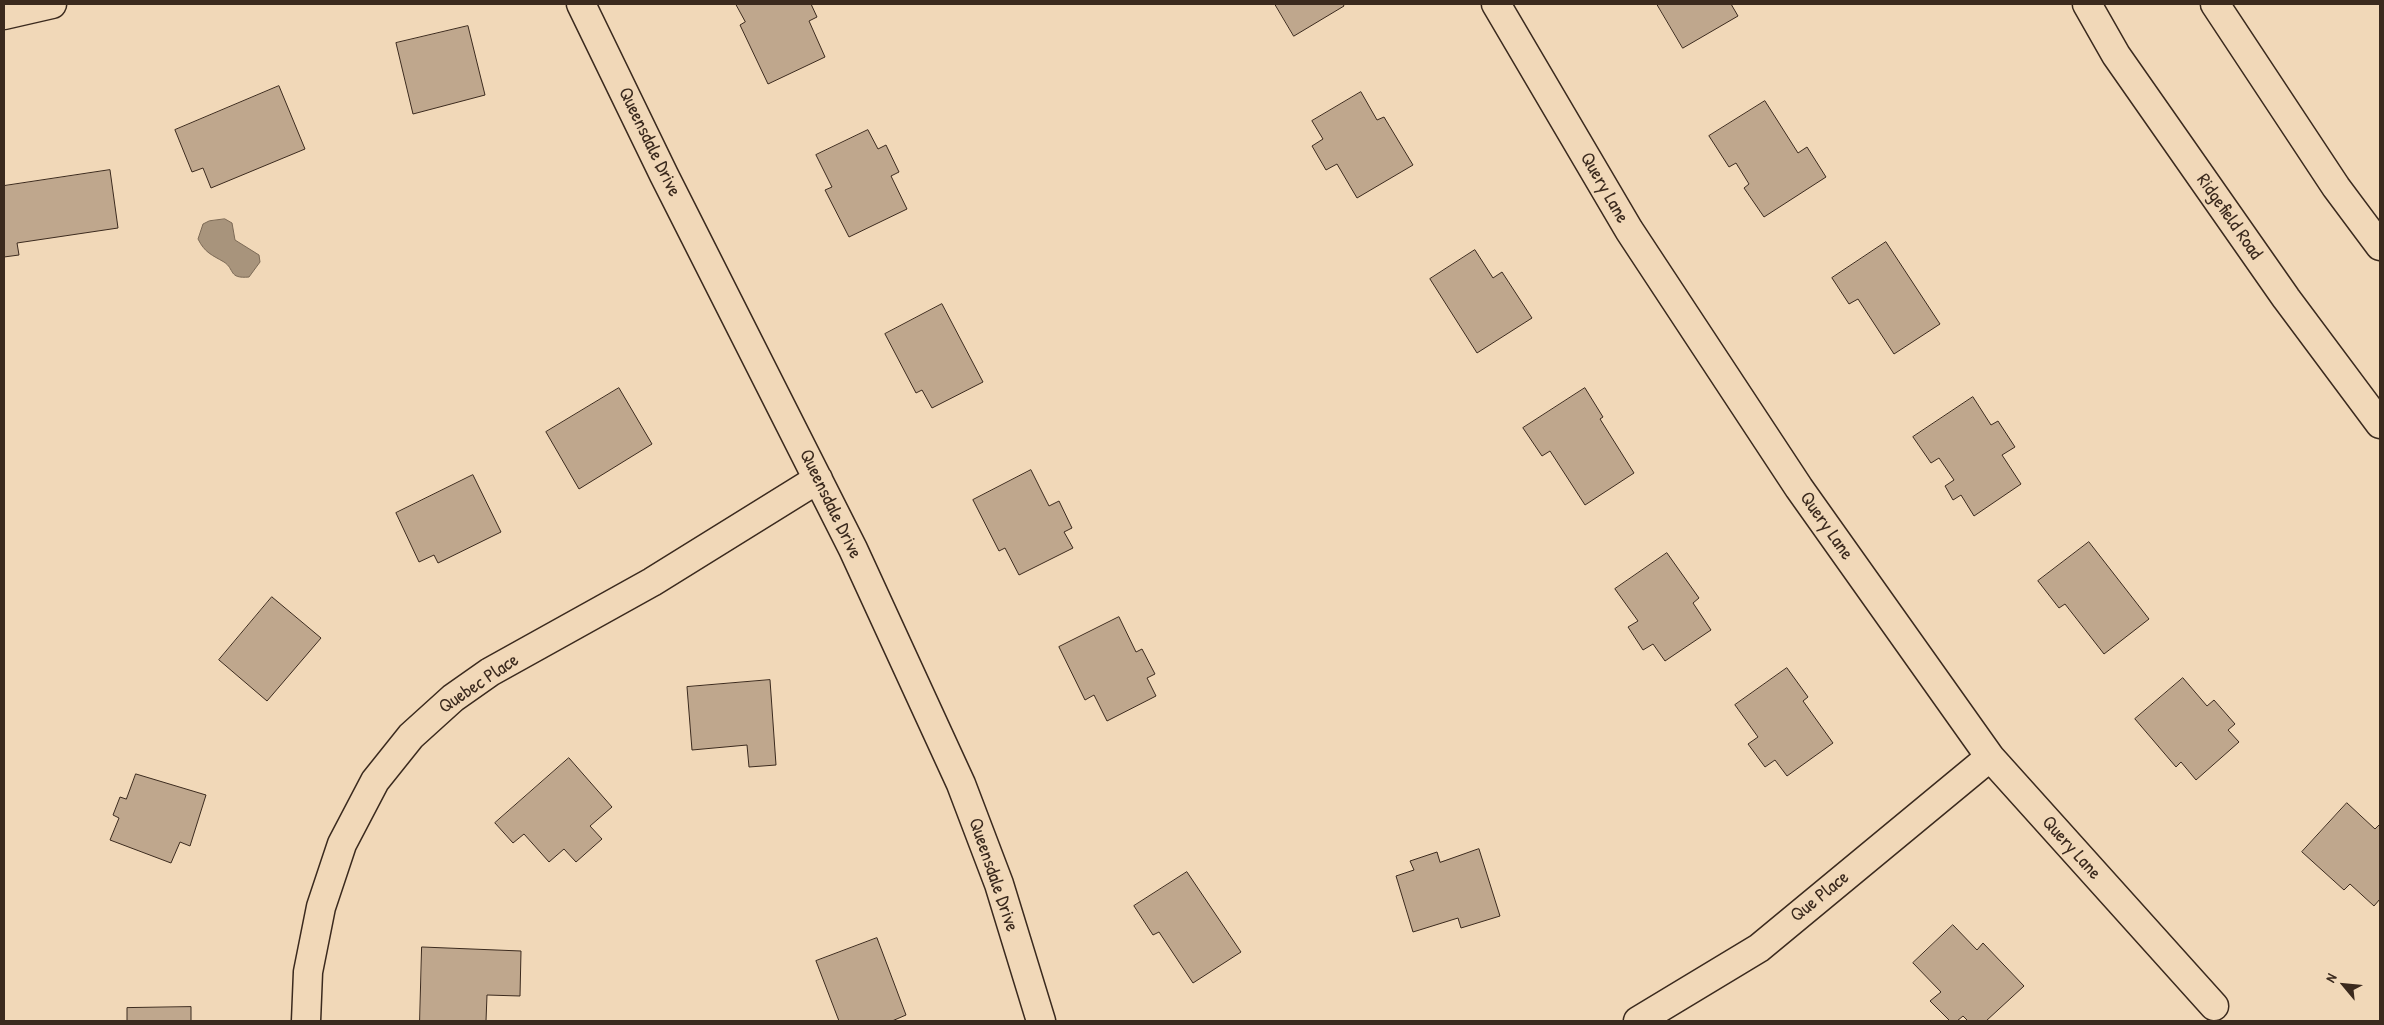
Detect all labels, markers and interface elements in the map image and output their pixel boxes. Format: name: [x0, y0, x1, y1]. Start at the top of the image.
street label: Queensdale Drive: [613, 84, 685, 200]
street label: Query Lane: [1575, 149, 1633, 227]
street label: Ridgefield Road: [2191, 170, 2267, 264]
street label: Queensdale Drive: [794, 446, 866, 562]
street label: Query Lane: [1794, 488, 1858, 564]
street label: Quebec Place: [435, 649, 523, 719]
street label: Query Lane: [2036, 811, 2106, 885]
street label: Queensdale Drive: [963, 815, 1023, 935]
street label: Que Place: [1786, 867, 1854, 927]
north arrow: [2319, 960, 2369, 1010]
text: N: [2320, 970, 2340, 985]

